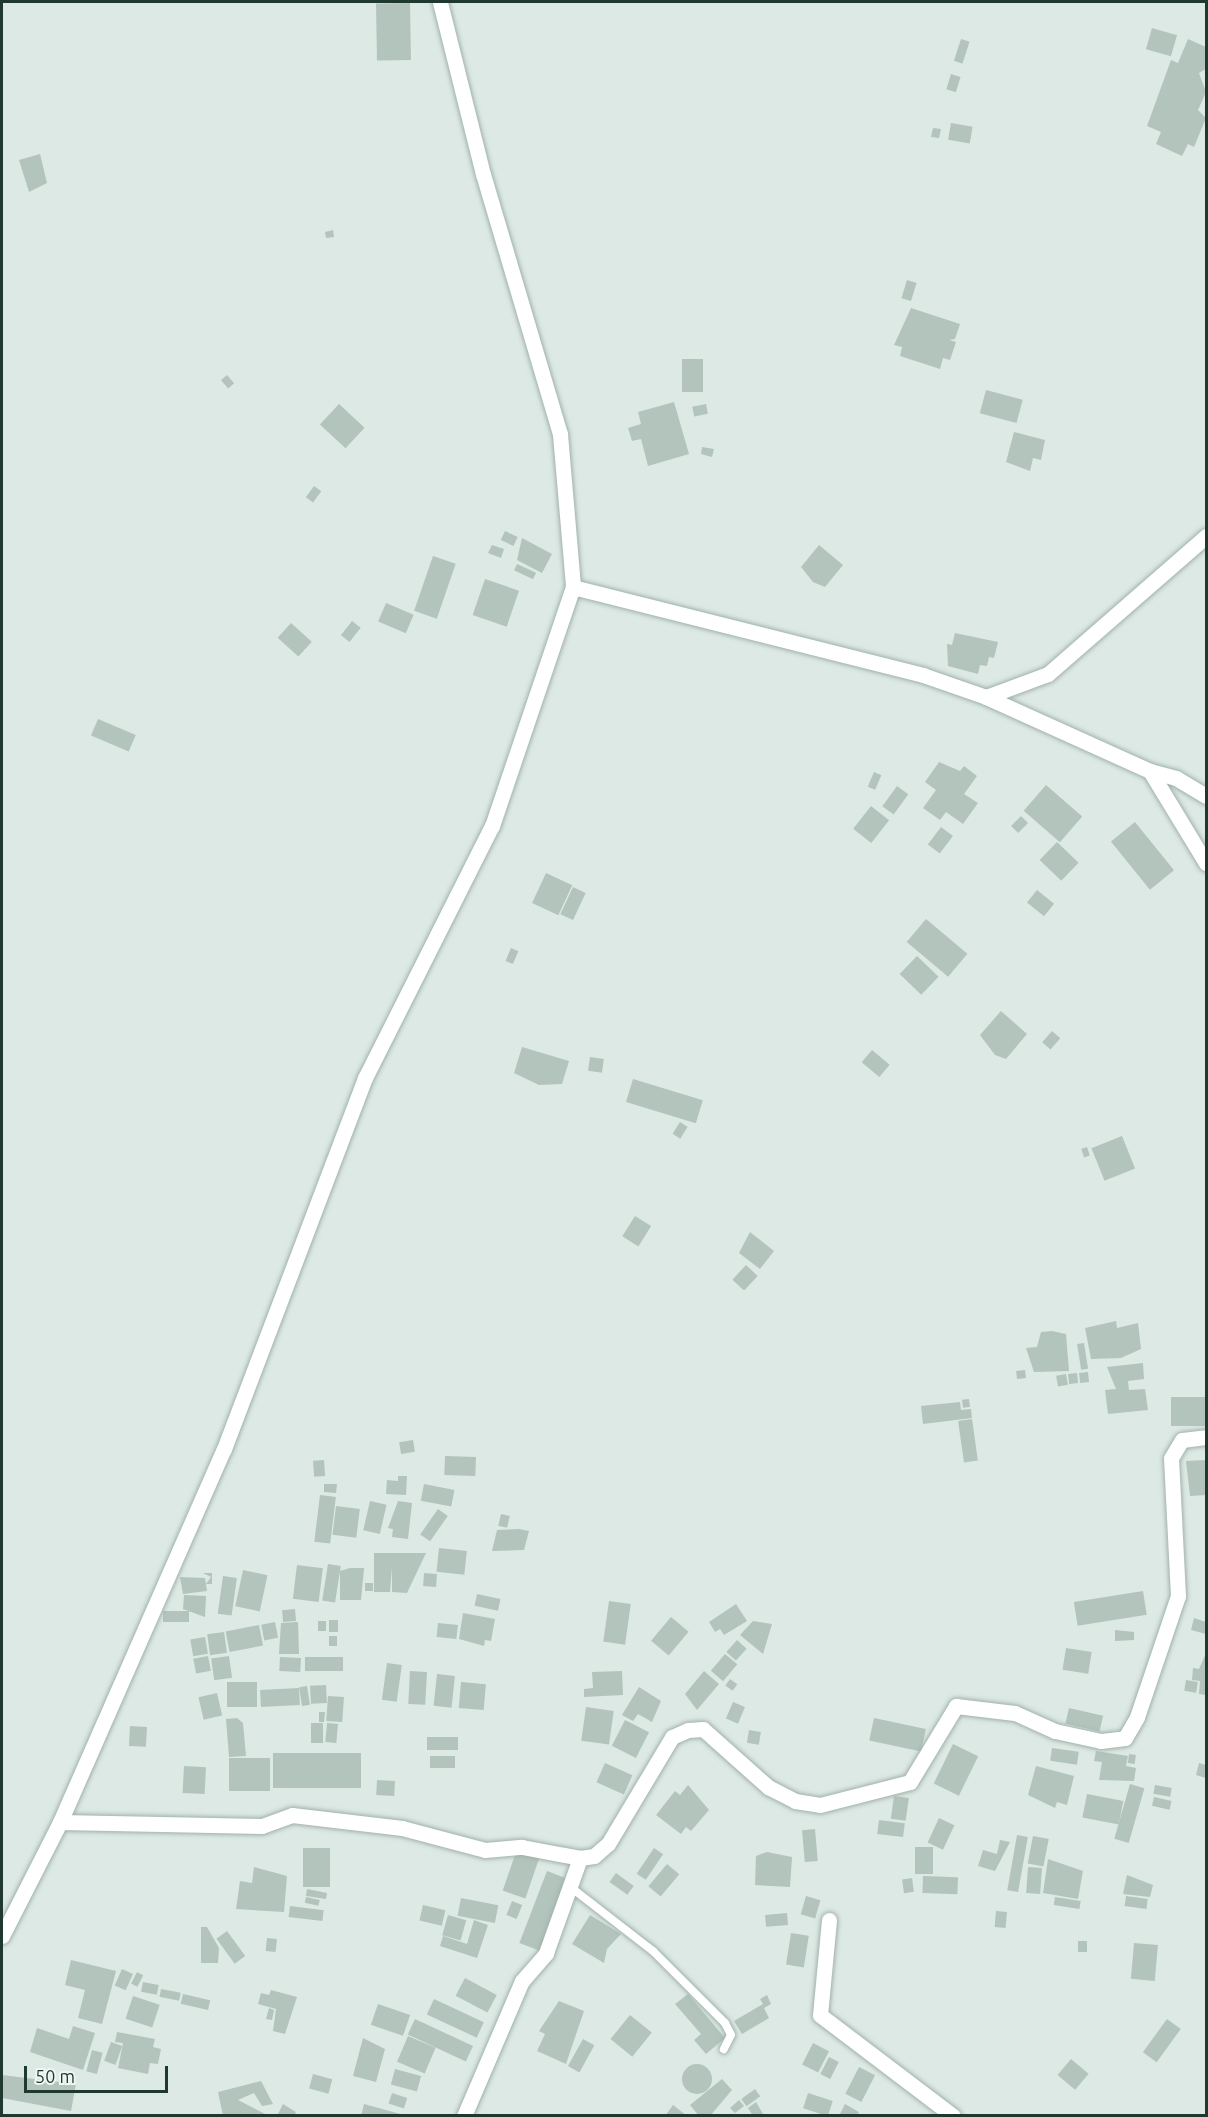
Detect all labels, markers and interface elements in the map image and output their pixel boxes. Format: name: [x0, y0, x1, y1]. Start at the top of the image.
scale bar: [27, 2054, 171, 2092]
text: 50 m: [35, 2066, 75, 2086]

